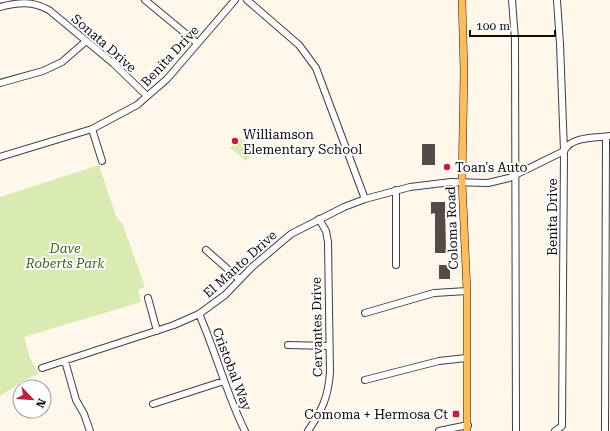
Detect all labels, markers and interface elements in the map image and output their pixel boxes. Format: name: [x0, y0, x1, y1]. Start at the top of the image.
street label: Sonata Drive: [69, 11, 139, 75]
scale bar: [470, 12, 555, 38]
text: 100 m: [476, 19, 510, 33]
street label: Benita Drive: [138, 23, 202, 89]
place label: Williamson Elementary School: [243, 127, 362, 157]
marker: Williamson Elementary School: [230, 136, 240, 146]
place label: Toan's Auto: [455, 160, 527, 175]
marker: Toan's Auto: [442, 162, 452, 172]
street label: Benita Drive: [545, 178, 560, 256]
street label: Coloma Road: [443, 185, 461, 270]
street label: El Manto Drive: [200, 227, 280, 301]
park label: Dave Roberts Park: [25, 241, 105, 271]
street label: Cervantes Drive: [309, 277, 325, 377]
street label: Cristobal Way: [209, 325, 255, 413]
north arrow: [12, 379, 52, 419]
text: N: [33, 396, 48, 410]
place label: Comoma + Hermosa Ct: [304, 407, 448, 422]
marker: Comoma + Hermosa Ct: [451, 409, 461, 419]

